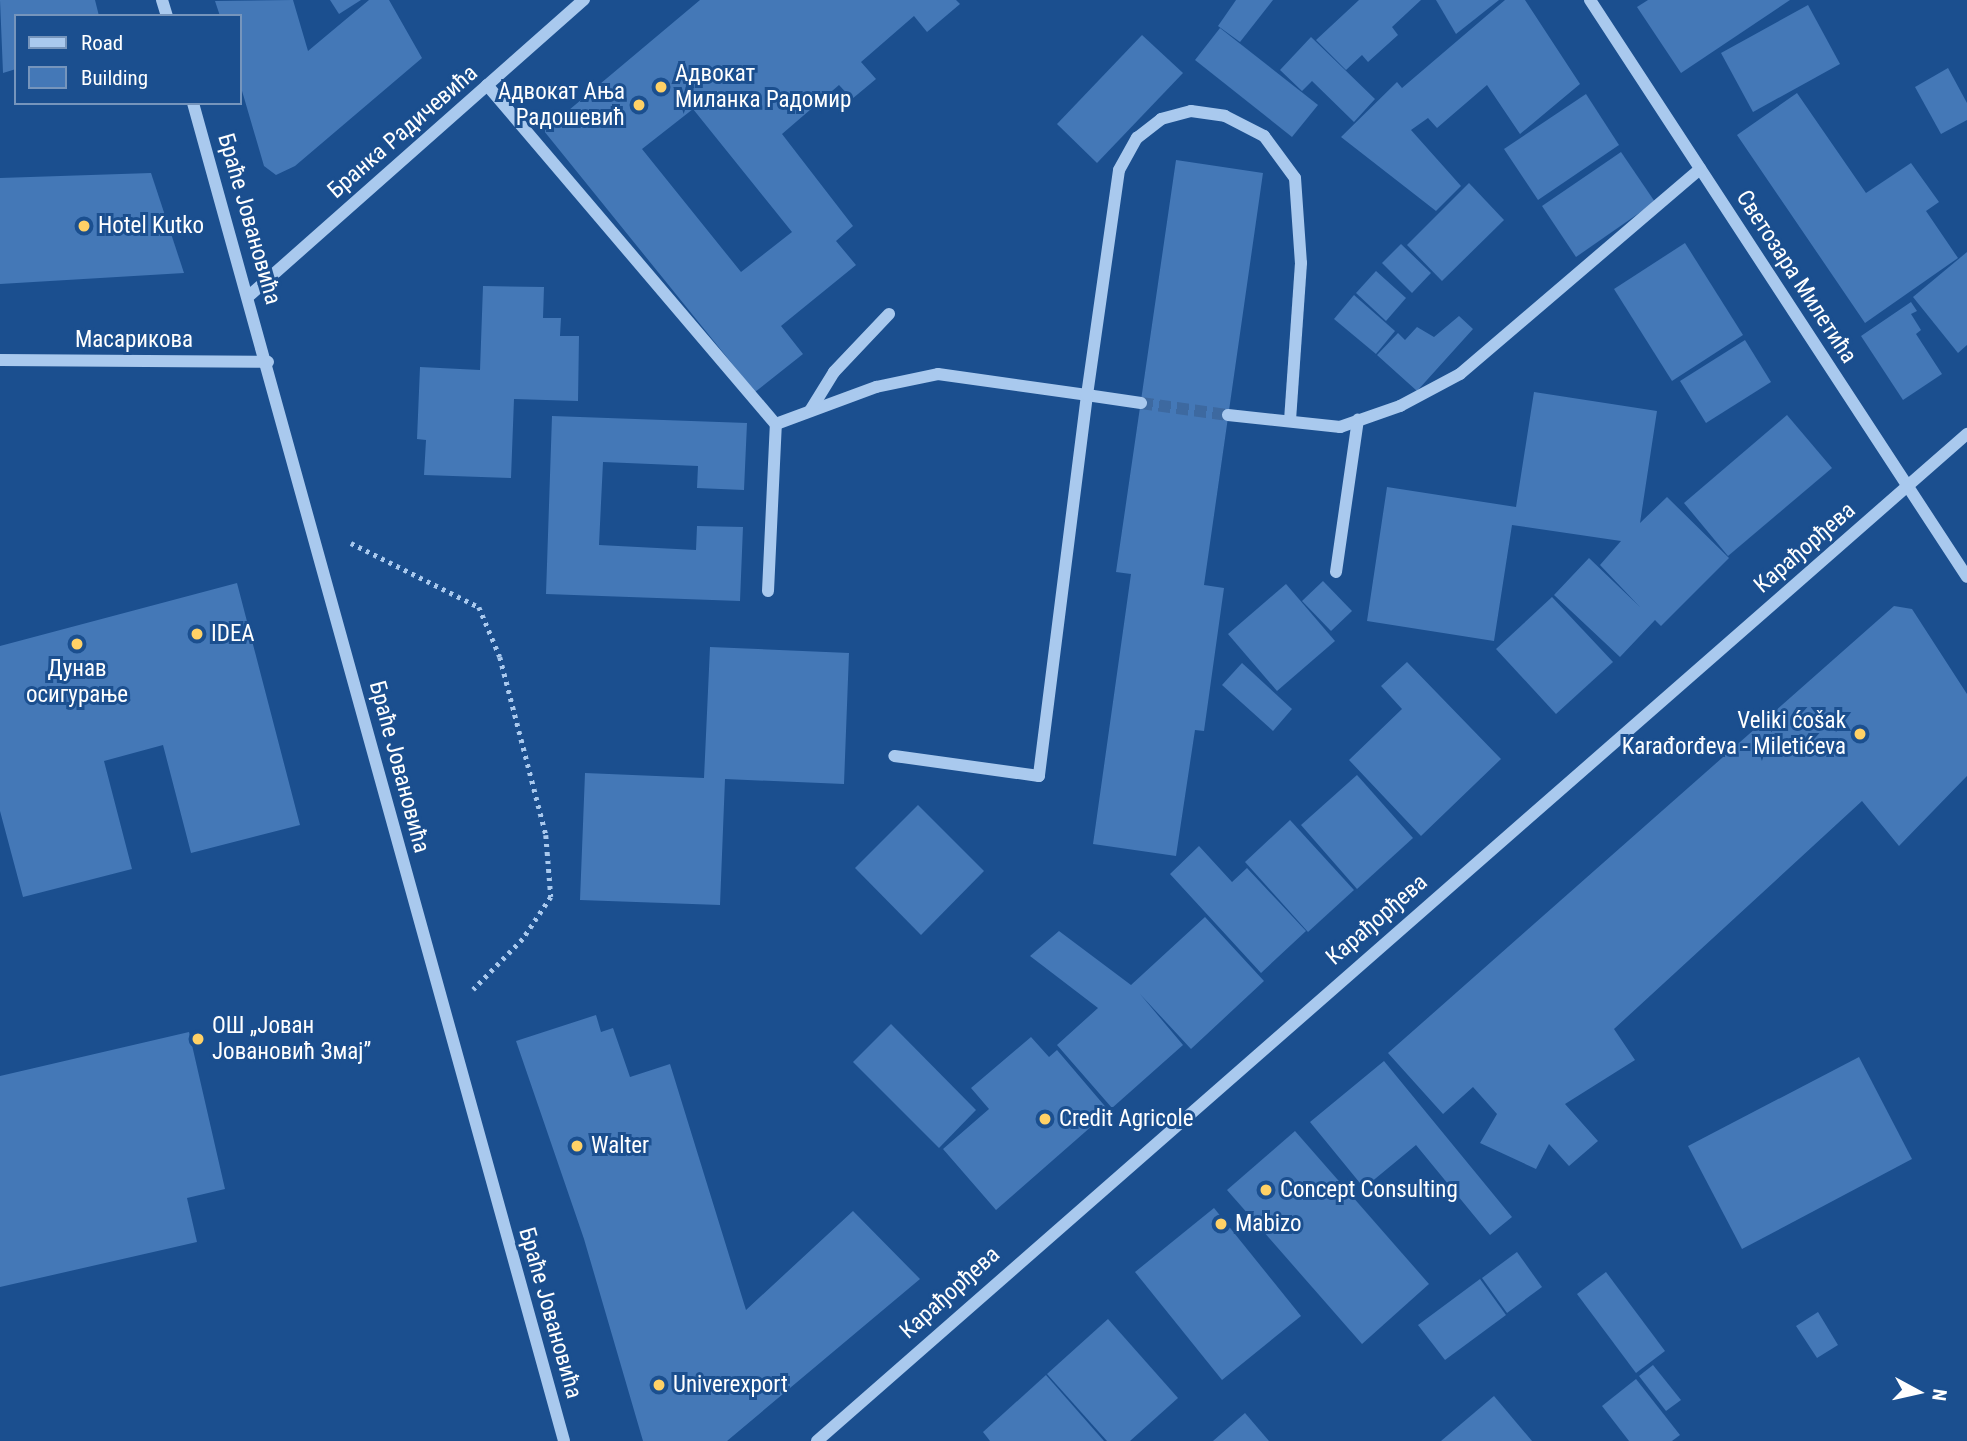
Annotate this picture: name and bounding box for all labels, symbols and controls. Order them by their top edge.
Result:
legend [14,14,242,105]
text: Road [81,31,123,55]
street label: Бранка Радичевића [323,59,483,205]
place label: Адвокат Миланка Радомир [675,60,851,114]
text: Building [81,66,148,90]
place label: Адвокат Ања Радошевић [498,78,625,132]
marker: Адвокат Миланка Радомир [653,79,669,95]
marker: Адвокат Ања Радошевић [631,97,647,113]
street label: Браће Јовановића [211,130,287,308]
street label: Светозара Милетића [1730,185,1862,369]
place label: Hotel Kutko [98,212,204,240]
marker: Hotel Kutko [76,218,92,234]
street label: Масарикова [75,326,193,354]
street label: Карађорђева [1749,497,1861,599]
place label: IDEA [211,620,255,648]
marker: IDEA [189,626,205,642]
marker: Дунав осигурање [69,636,85,652]
place label: Дунав осигурање [26,655,128,709]
street label: Браће Јовановића [363,678,435,856]
place label: Veliki ćošak Karađorđeva - Miletićeva [1622,707,1846,761]
marker: Veliki ćošak Karađorđeva - Miletićeva [1852,726,1868,742]
street label: Карађорђева [1321,869,1433,971]
place label: ОШ „Јован Јовановић Змај” [212,1012,371,1066]
marker: ОШ „Јован Јовановић Змај” [190,1031,206,1047]
place label: Credit Agricole [1059,1105,1194,1133]
marker: Credit Agricole [1037,1111,1053,1127]
place label: Walter [591,1132,649,1160]
marker: Walter [569,1138,585,1154]
place label: Concept Consulting [1280,1176,1458,1204]
marker: Concept Consulting [1258,1182,1274,1198]
place label: Mabizo [1235,1210,1301,1238]
marker: Mabizo [1213,1216,1229,1232]
street label: Браће Јовановића [512,1224,588,1402]
street label: Карађорђева [894,1241,1006,1345]
north arrow [1883,1357,1953,1427]
place label: Univerexport [673,1371,788,1399]
marker: Univerexport [651,1377,667,1393]
text: N [1927,1388,1951,1402]

